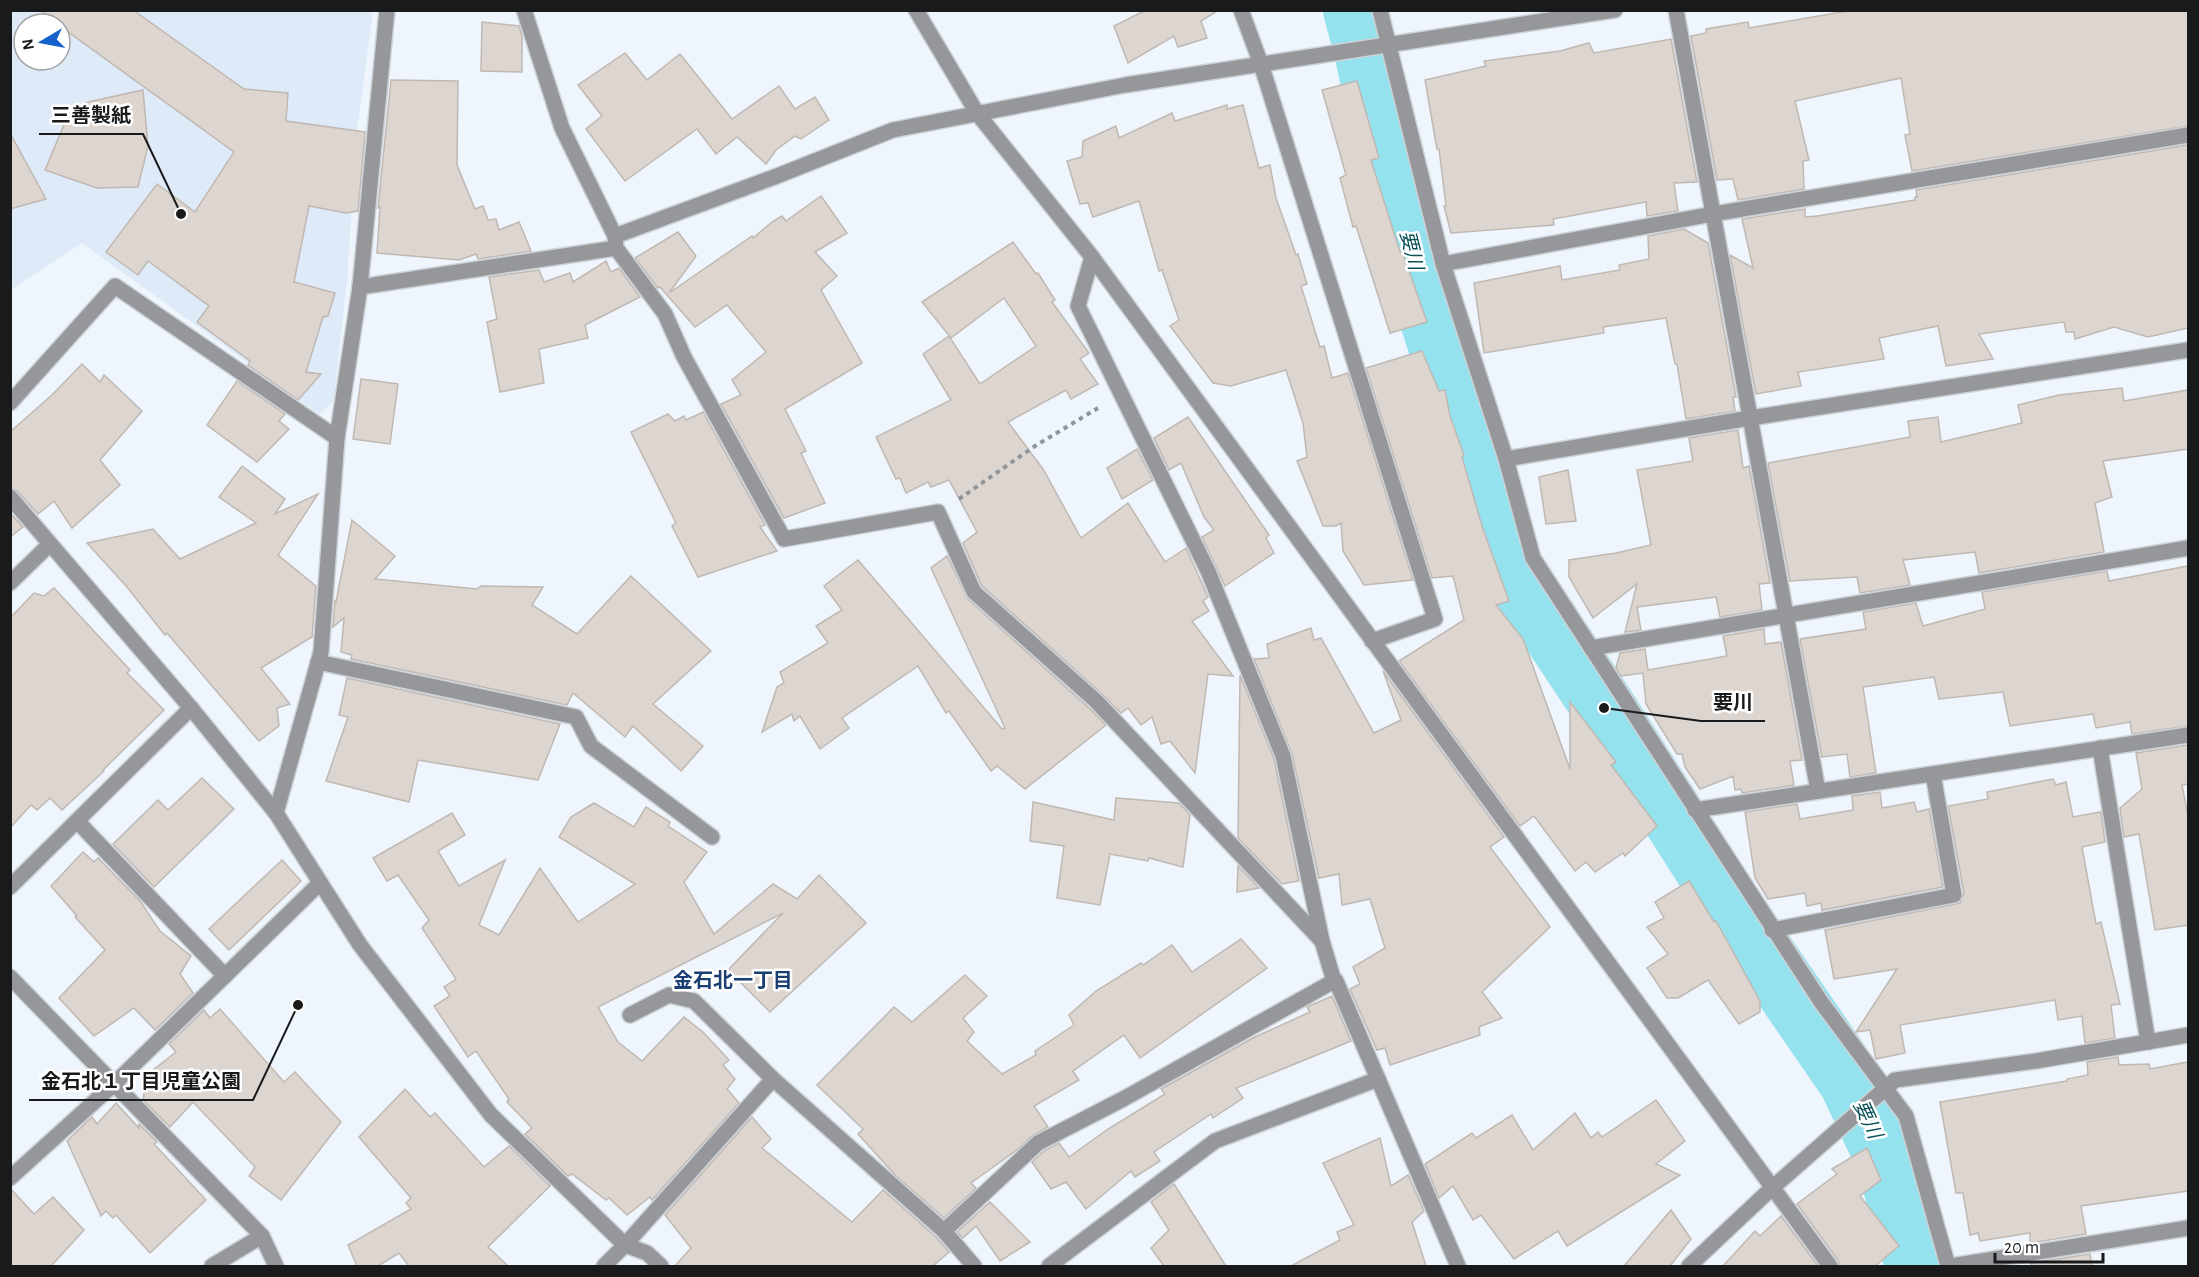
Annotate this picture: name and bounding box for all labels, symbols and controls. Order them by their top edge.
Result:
north arrow [12,12,72,72]
text: N [19,38,37,51]
callout: 三善製紙 [39,96,143,134]
text: 三善製紙 [51,104,131,126]
water label: 要川 [1396,228,1426,274]
callout: 要川 [1701,683,1765,721]
text: 要川 [1713,692,1753,713]
district label: 金石北一丁目 [673,970,793,991]
callout: 金石北１丁目児童公園 [29,1062,253,1100]
text: 金石北１丁目児童公園 [41,1071,241,1092]
water label: 要川 [1850,1097,1885,1144]
scale bar [1995,1226,2103,1264]
text: 20 m [2004,1239,2039,1257]

